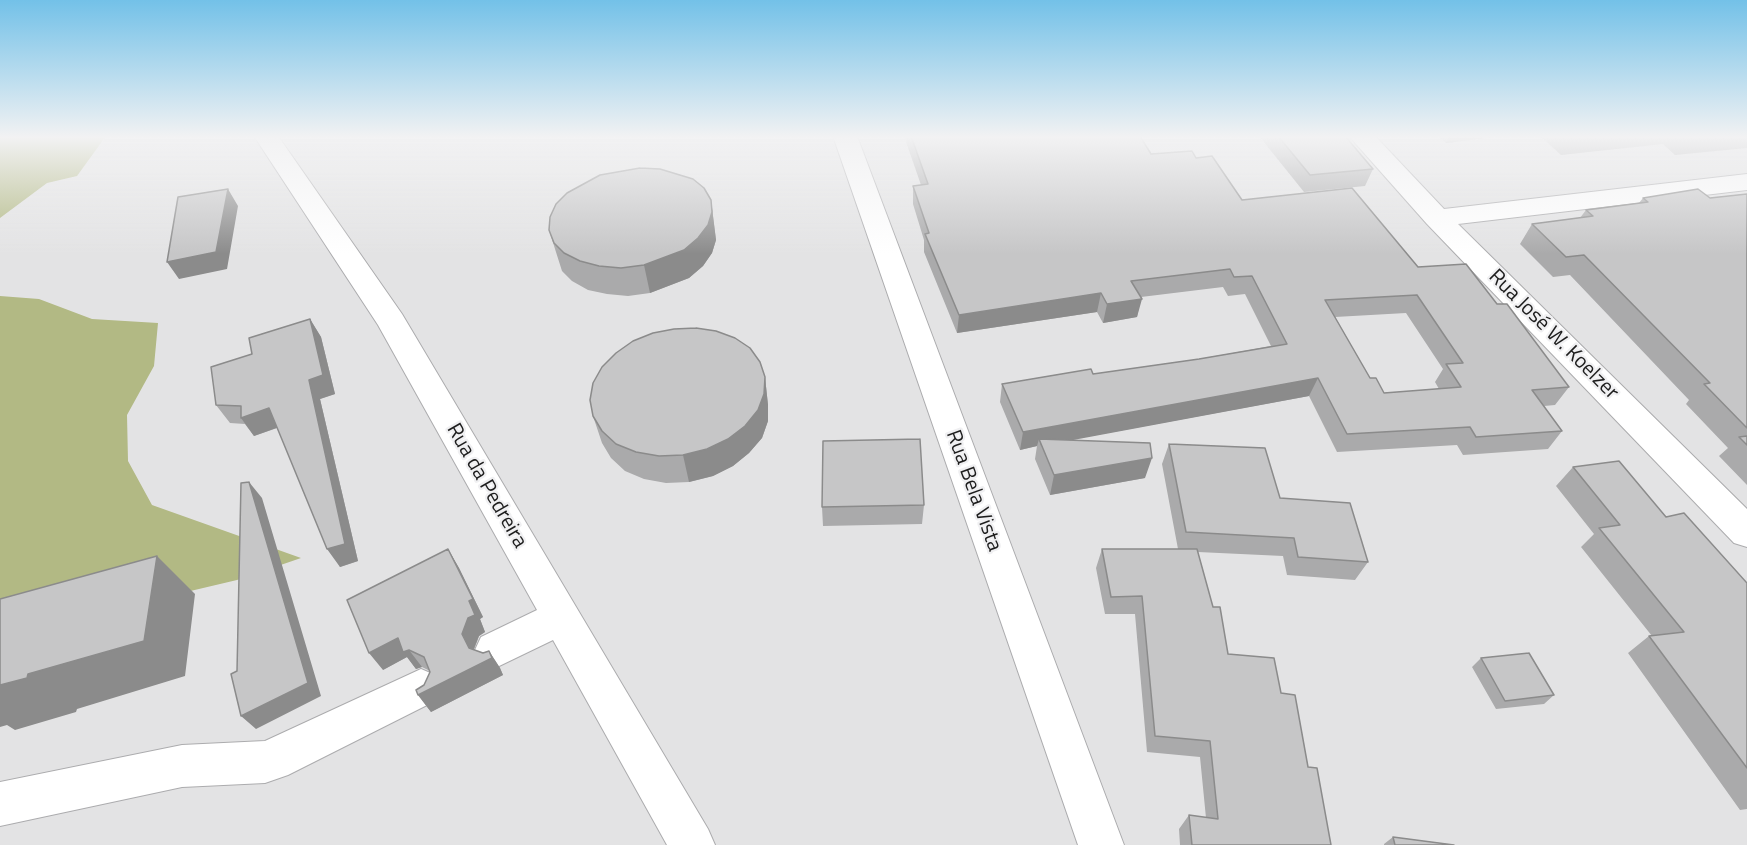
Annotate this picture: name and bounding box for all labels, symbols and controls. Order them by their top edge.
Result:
street label: Rua José W. Koelzer [1483,265,1623,405]
street label: Rua da Pedreira [440,419,532,553]
street label: Rua Bela Vista [939,427,1007,555]

